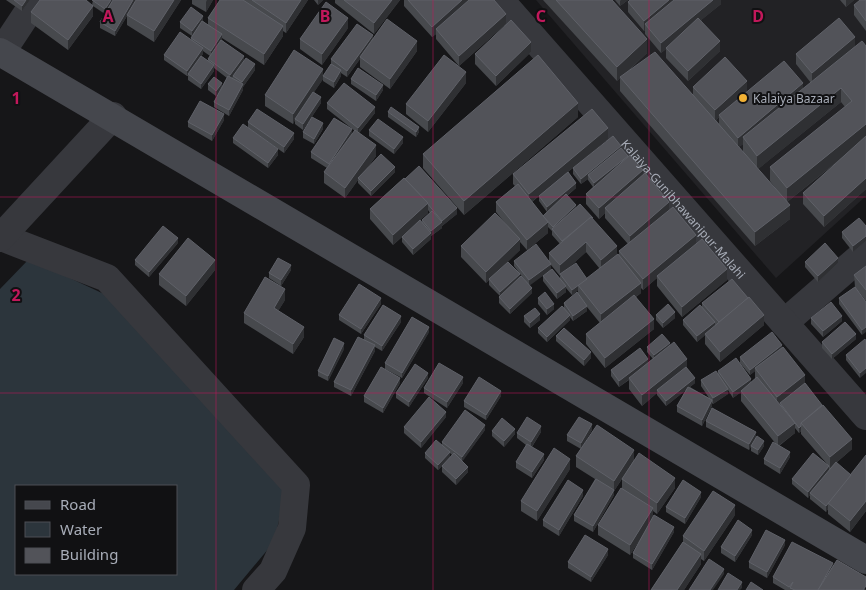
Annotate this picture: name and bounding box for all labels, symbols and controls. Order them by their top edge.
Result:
text: A [102,5,114,27]
text: B [320,5,330,27]
text: C [536,5,546,27]
text: D [752,5,764,27]
text: 1 [11,87,21,109]
place label: Kalaiya Bazaar [753,90,835,107]
marker: Kalaiya Bazaar [737,92,749,104]
street label: Kalaiya-Gunjbhawanipur-Malahi [618,135,750,282]
text: 2 [11,284,21,306]
legend [15,485,178,575]
text: Road [60,494,96,514]
text: Water [60,519,102,539]
text: Building [60,544,118,564]

